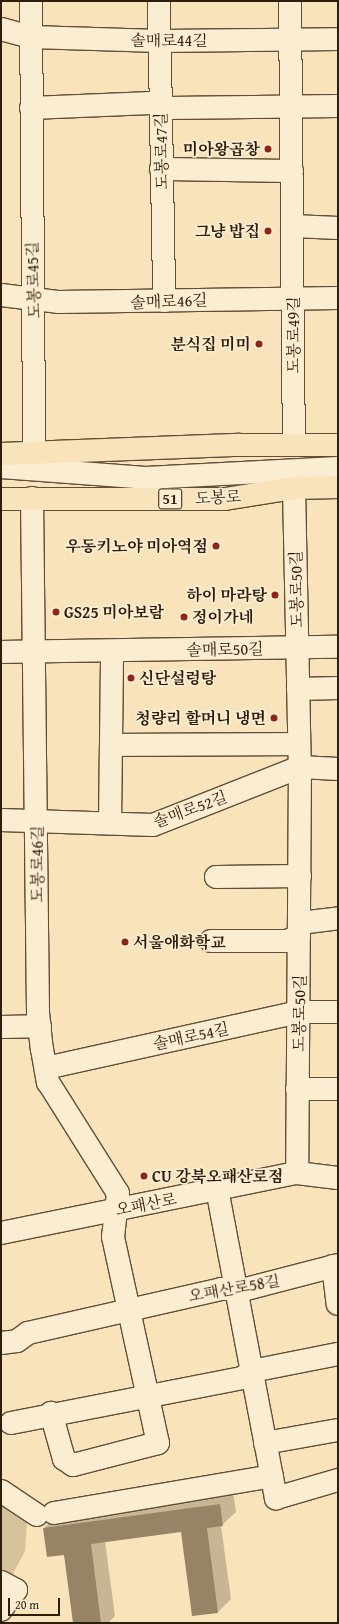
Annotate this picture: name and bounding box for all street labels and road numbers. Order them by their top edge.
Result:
street label: 솔매로44길 [130,30,208,50]
street label: 도봉로47길 [151,112,171,190]
street label: 도봉로45길 [22,241,44,319]
street label: 솔매로46길 [130,290,208,312]
street label: 도봉로49길 [283,296,303,374]
road number: 51 [158,486,182,512]
street label: 도봉로 [194,486,242,508]
street label: 도봉로50길 [286,550,306,628]
street label: 솔매로50길 [186,639,264,659]
street label: 솔매로52길 [150,787,230,831]
street label: 도봉로46길 [27,825,47,903]
street label: 도봉로50길 [289,974,309,1052]
street label: 솔매로54길 [151,1019,231,1053]
street label: 오패산로 [114,1189,178,1219]
street label: 오패산로58길 [187,1270,281,1306]

